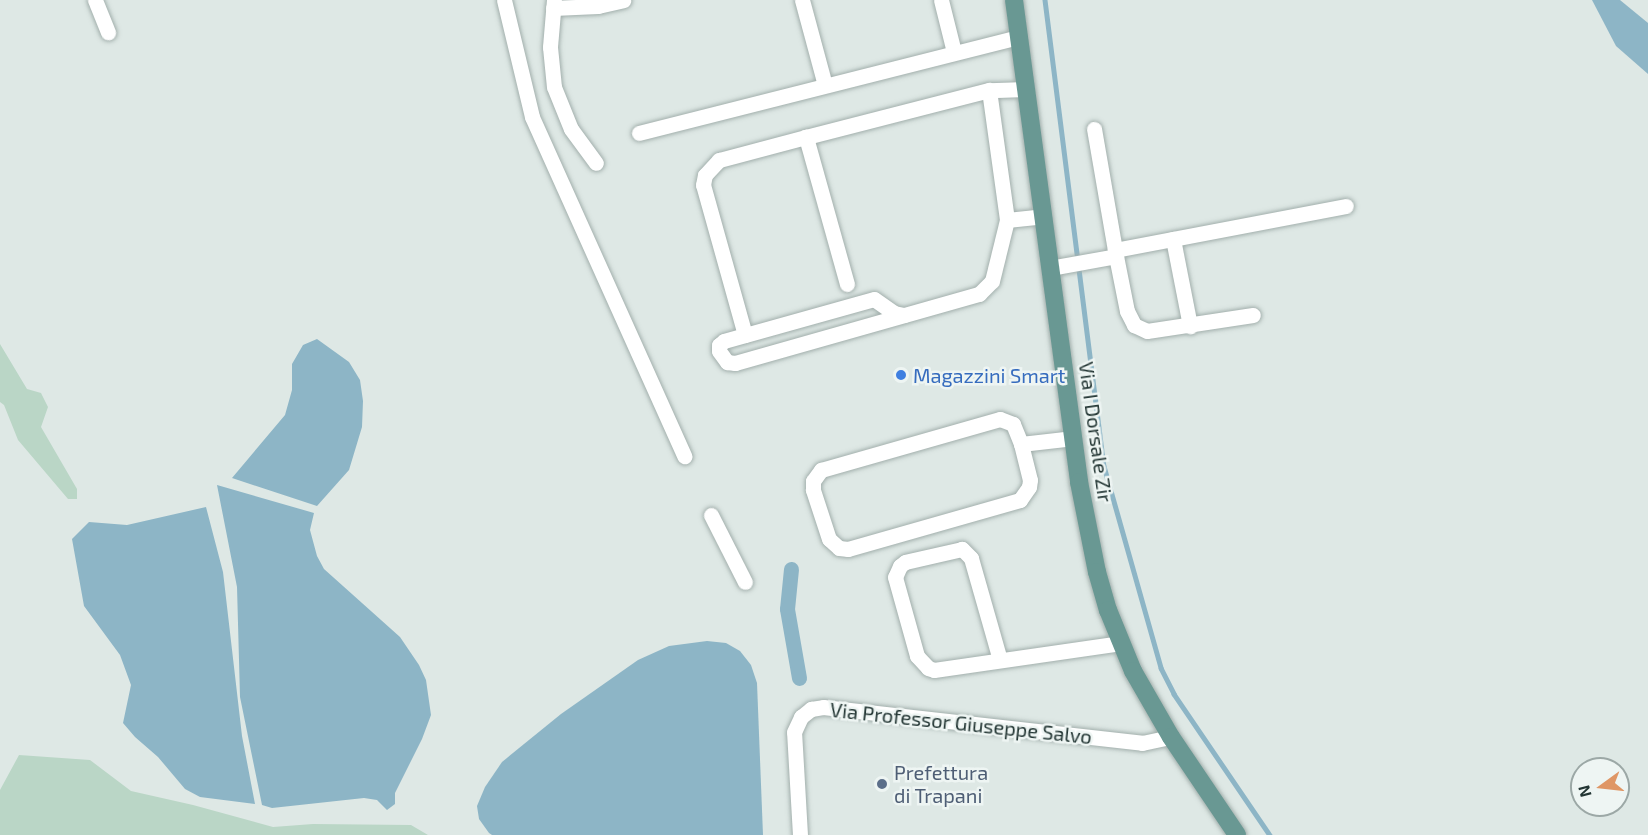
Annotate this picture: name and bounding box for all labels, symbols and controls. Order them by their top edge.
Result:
street label: Via I Dorsale Zir [1074,360,1118,504]
place label: Magazzini Smart [913,363,1065,387]
marker: Magazzini Smart [894,368,908,382]
street label: Via Professor Giuseppe Salvo [829,697,1093,749]
north arrow [1570,757,1630,817]
place label: Prefettura di Trapani [894,760,988,807]
marker: Prefettura di Trapani [875,777,889,791]
text: N [1573,783,1595,799]

